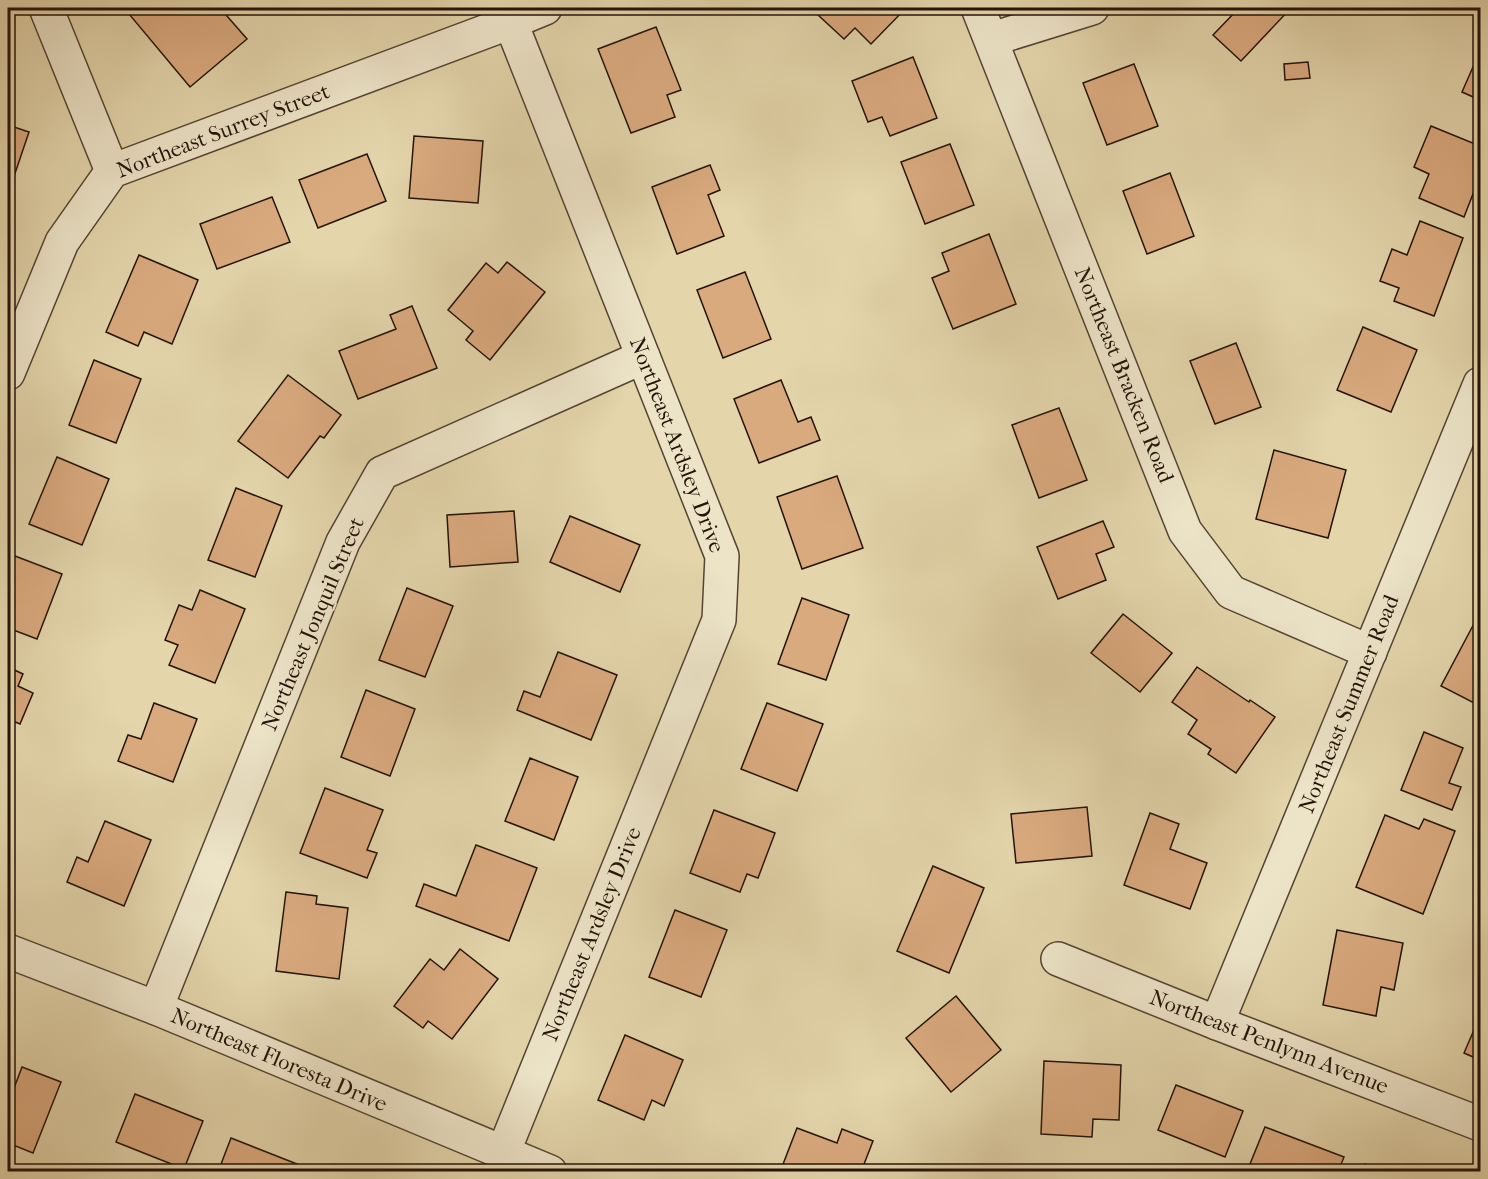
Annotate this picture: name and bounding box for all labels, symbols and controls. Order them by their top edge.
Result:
street label: Northeast Surrey Street [113,78,333,184]
street label: Northeast Bracken Road [1069,263,1180,488]
street label: Northeast Ardsley Drive [624,334,730,556]
street label: Northeast Jonquil Street [256,513,370,735]
street label: Northeast Summer Road [1293,590,1405,817]
street label: Northeast Ardsley Drive [537,823,647,1045]
street label: Northeast Penlynn Avenue [1146,984,1392,1100]
street label: Northeast Floresta Drive [167,1003,391,1117]

